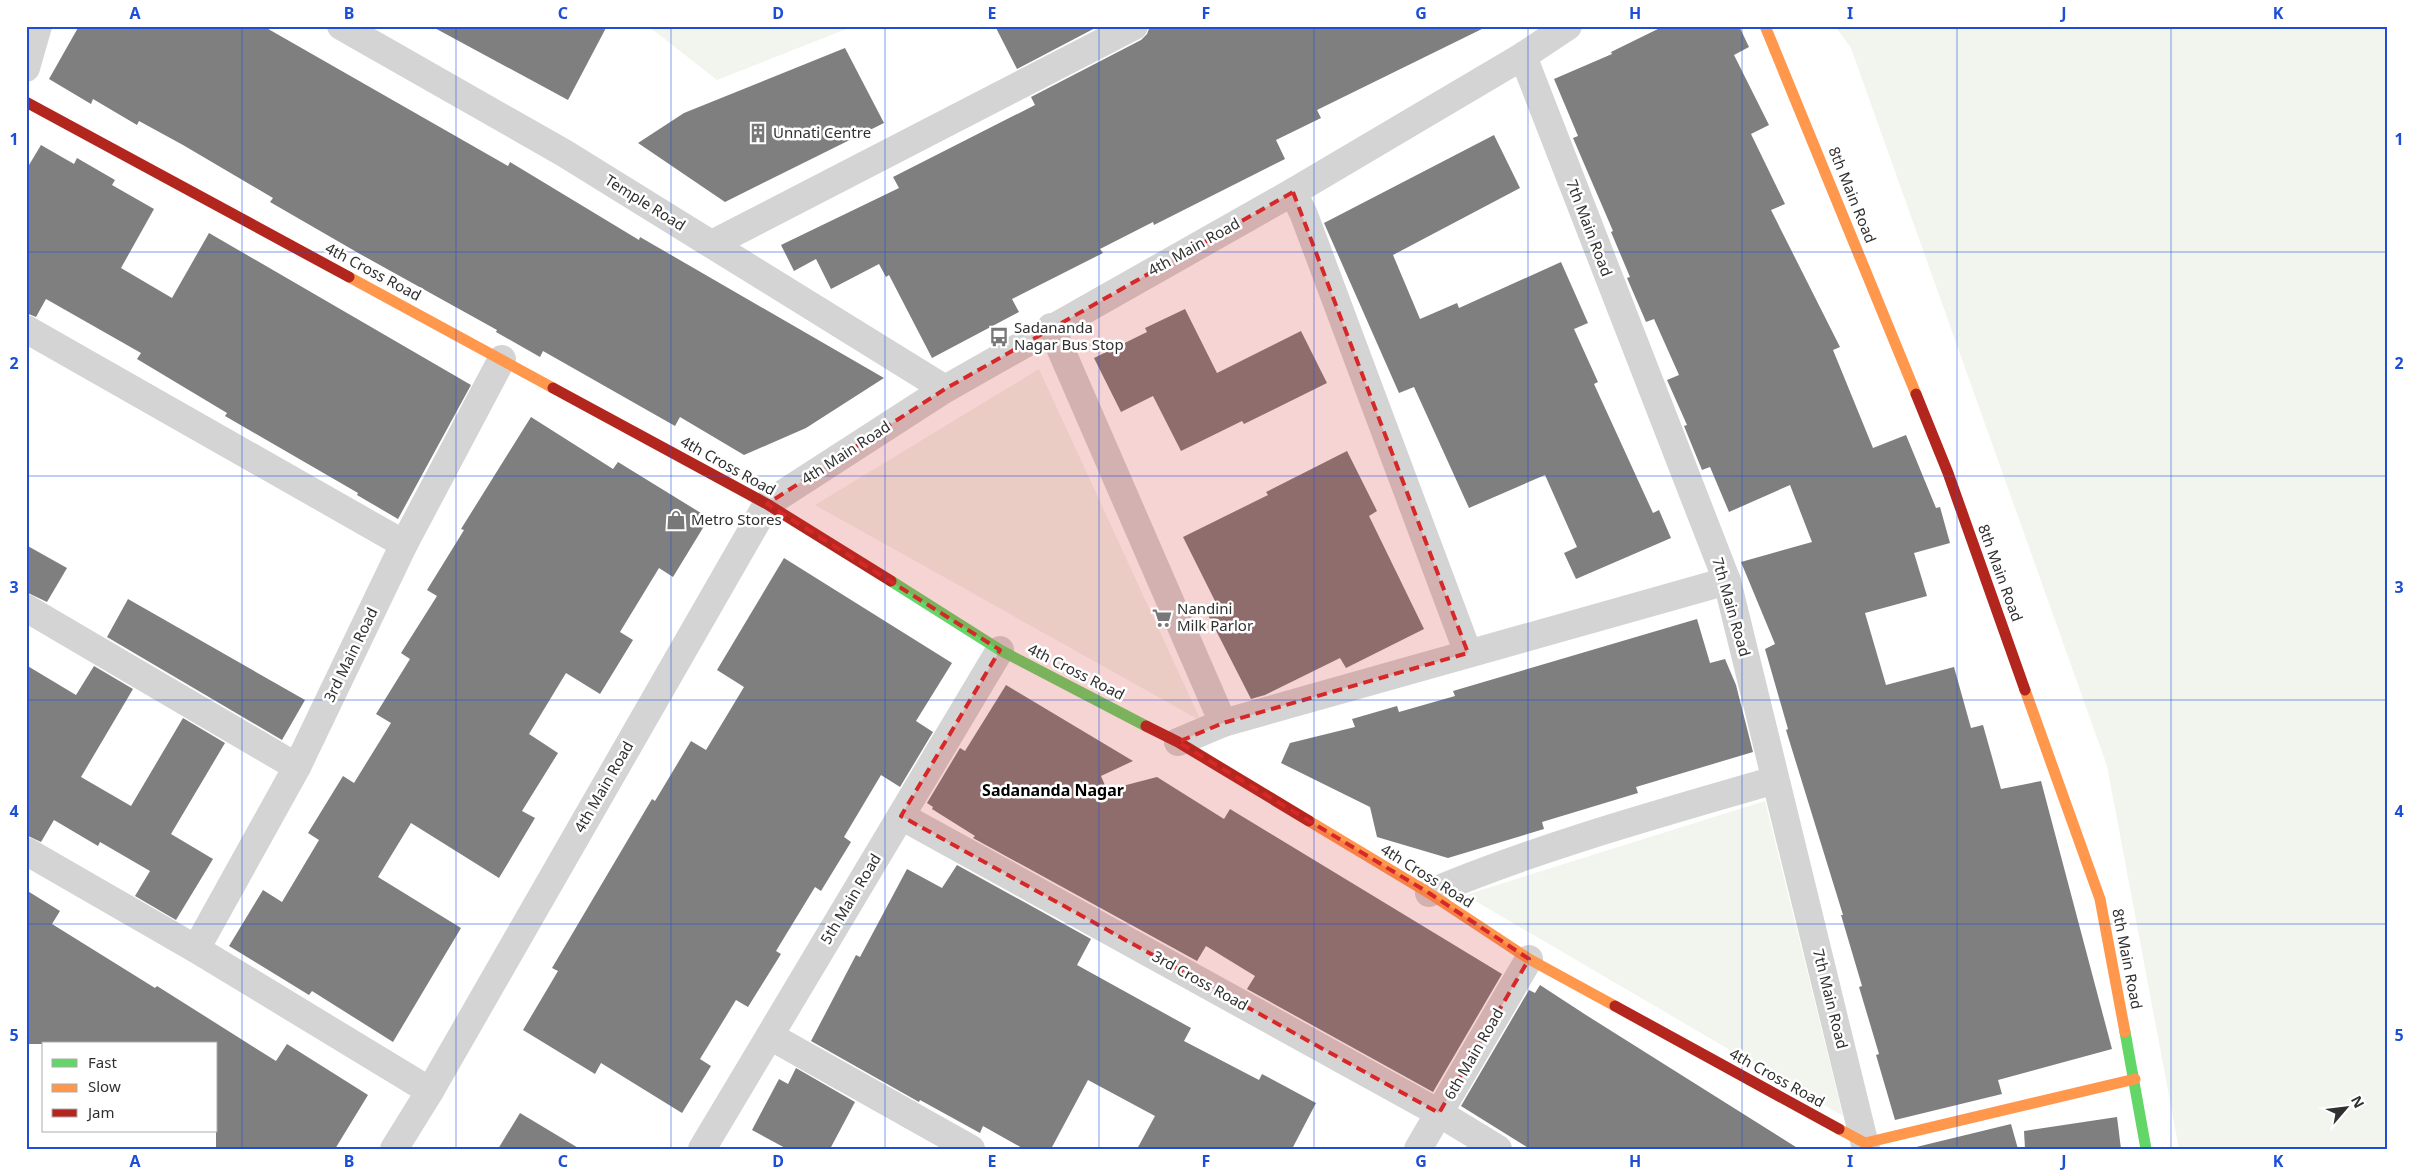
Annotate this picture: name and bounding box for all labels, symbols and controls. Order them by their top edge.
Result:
text: A [129,2,141,24]
text: B [344,2,354,24]
text: C [558,2,568,24]
text: D [772,2,784,24]
text: E [988,2,997,24]
text: F [1202,2,1210,24]
text: G [1415,2,1427,24]
text: H [1629,2,1641,24]
text: I [1847,2,1853,24]
text: J [2059,2,2067,24]
text: K [2273,2,2284,24]
building icon: Unnati Centre [747,122,769,144]
place label: Unnati Centre [773,122,871,142]
text: 1 [9,128,19,150]
text: 1 [2394,128,2404,150]
street label: 8th Main Road [1824,143,1881,246]
street label: Temple Road [602,169,690,235]
street label: 7th Main Road [1562,176,1618,279]
street label: 4th Main Road [1144,213,1243,280]
street label: 4th Cross Road [322,237,425,305]
place label: Sadananda Nagar Bus Stop [1014,317,1124,354]
bus stop icon: Sadananda Nagar Bus Stop [988,326,1010,348]
text: 2 [9,352,19,374]
text: 2 [2394,352,2404,374]
street label: 4th Main Road [797,416,894,488]
street label: 4th Cross Road [677,431,780,500]
shop icon: Metro Stores [665,509,687,531]
place label: Metro Stores [691,509,782,529]
street label: 8th Main Road [1974,521,2028,624]
street label: 7th Main Road [1708,555,1756,659]
text: 3 [9,576,19,598]
text: 3 [2394,576,2404,598]
place label: Nandini Milk Parlor [1177,598,1253,635]
street label: 3rd Main Road [319,604,382,705]
supermarket icon: Nandini Milk Parlor [1151,607,1173,629]
street label: 4th Cross Road [1025,638,1128,704]
street label: 4th Main Road [569,737,637,836]
district label: Sadananda Nagar [982,779,1124,801]
text: 4 [9,800,19,822]
text: 4 [2394,800,2404,822]
street label: 4th Cross Road [1377,839,1478,912]
street label: 5th Main Road [815,849,885,947]
street label: 8th Main Road [2108,907,2148,1011]
street label: 3rd Cross Road [1149,946,1252,1015]
street label: 7th Main Road [1809,947,1853,1051]
street label: 6th Main Road [1439,1004,1507,1103]
text: 5 [9,1024,19,1046]
text: 5 [2394,1024,2404,1046]
legend [42,1042,218,1132]
street label: 4th Cross Road [1726,1043,1829,1112]
text: Fast [88,1052,117,1072]
text: Slow [88,1076,121,1096]
north arrow [2320,1082,2370,1132]
text: N [2347,1092,2369,1111]
text: Jam [86,1102,115,1122]
text: A [129,1150,141,1172]
text: B [344,1150,354,1172]
text: C [558,1150,568,1172]
text: D [772,1150,784,1172]
text: E [988,1150,997,1172]
text: F [1202,1150,1210,1172]
text: G [1415,1150,1427,1172]
text: H [1629,1150,1641,1172]
text: I [1847,1150,1853,1172]
text: J [2059,1150,2067,1172]
text: K [2273,1150,2284,1172]

